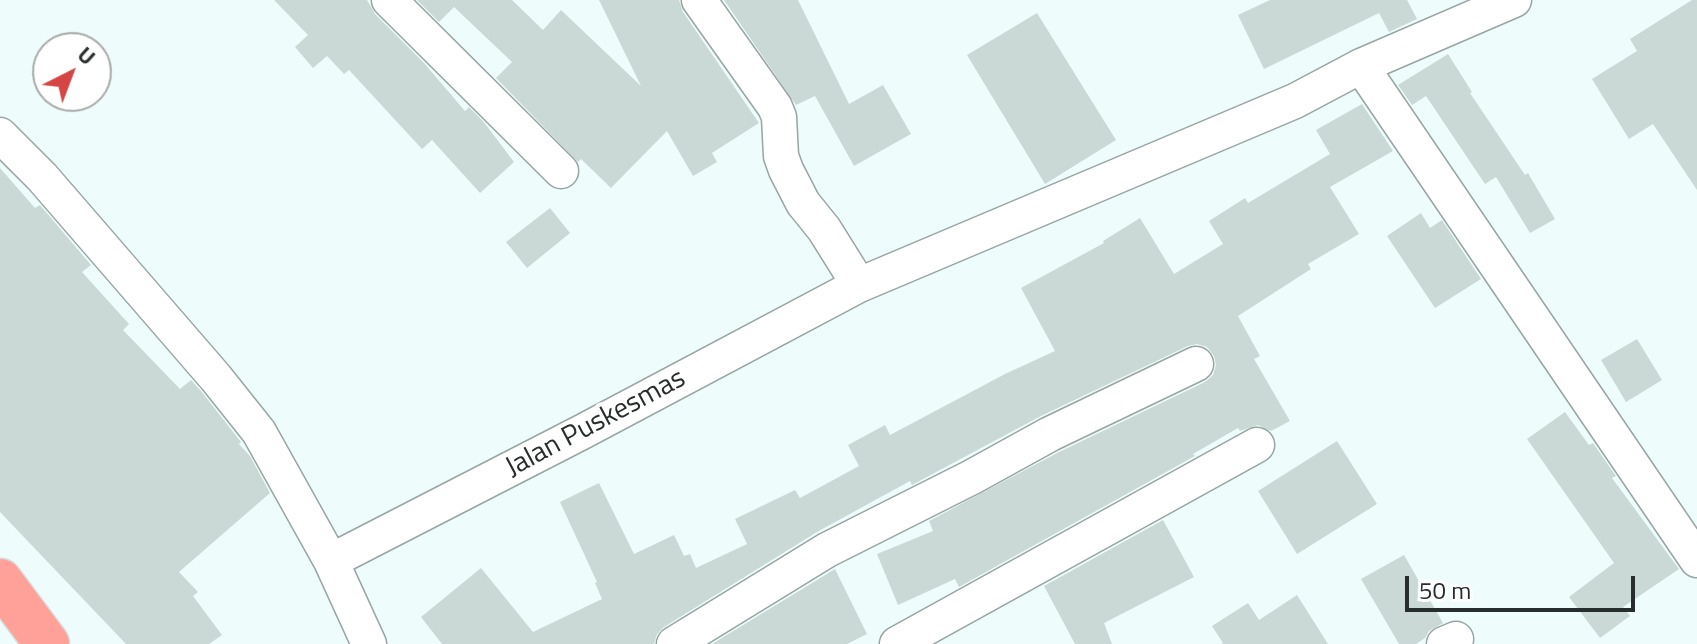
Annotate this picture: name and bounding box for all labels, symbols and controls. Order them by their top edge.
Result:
north arrow [32,32,112,112]
text: U [70,38,103,73]
street label: Jalan Puskesmas [500,362,692,486]
scale bar [1409,560,1639,610]
text: 50 m [1419,572,1471,608]

